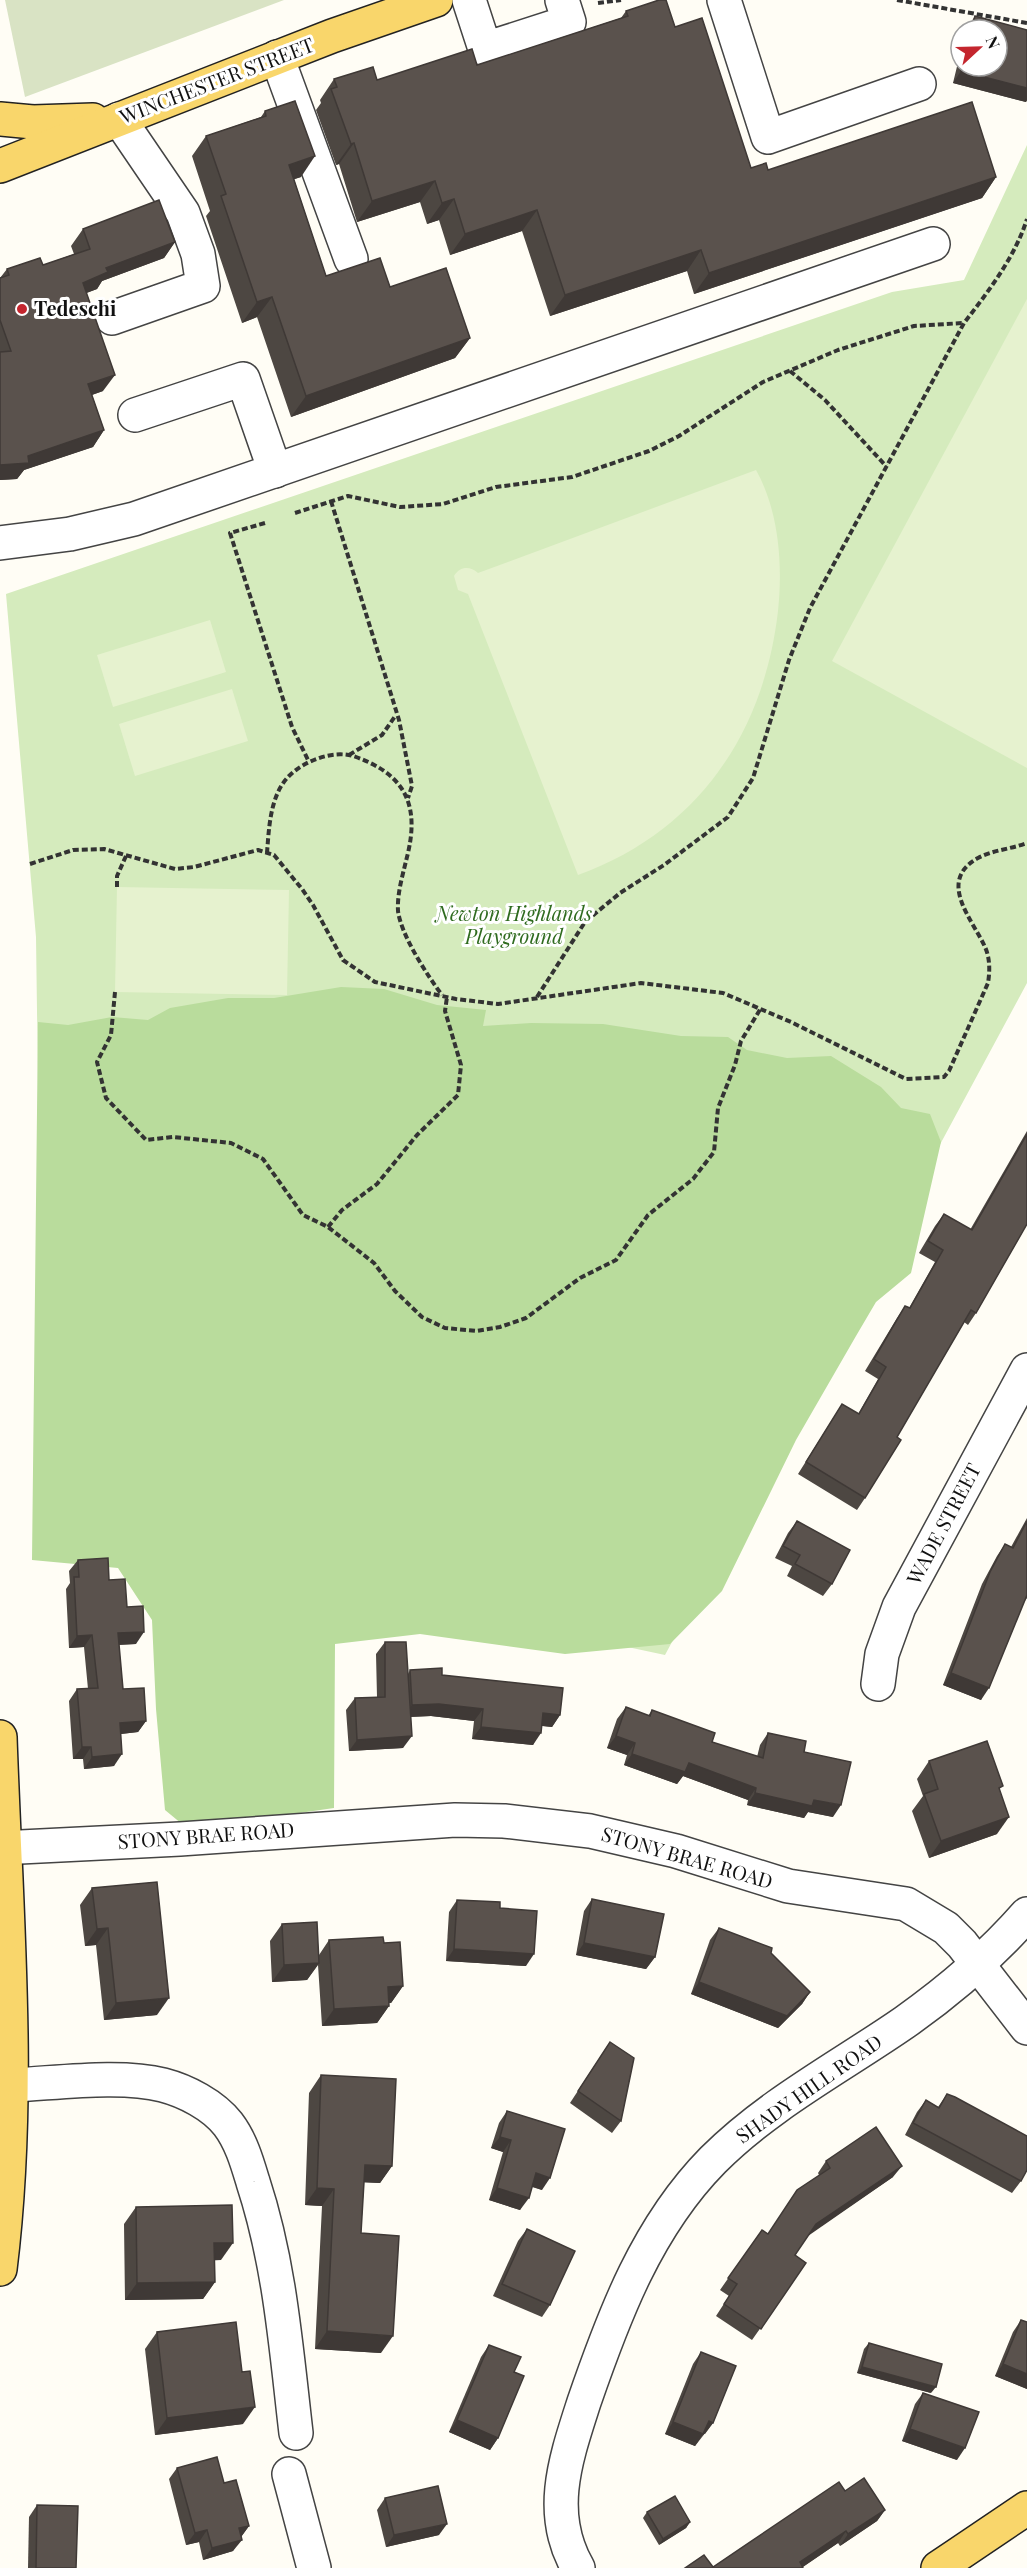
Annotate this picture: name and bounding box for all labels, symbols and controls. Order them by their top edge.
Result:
north arrow [949,18,1009,78]
street label: WINCHESTER STREET [115,30,317,129]
text: N [981,33,1005,52]
place label: Tedeschi [34,294,116,321]
marker: Tedeschi [15,302,29,316]
park label: Newton Highlands Playground [434,899,593,949]
street label: WADE STREET [899,1458,986,1589]
street label: STONY BRAE ROAD [117,1815,295,1854]
street label: STONY BRAE ROAD [599,1819,776,1894]
street label: SHADY HILL ROAD [730,2027,887,2148]

